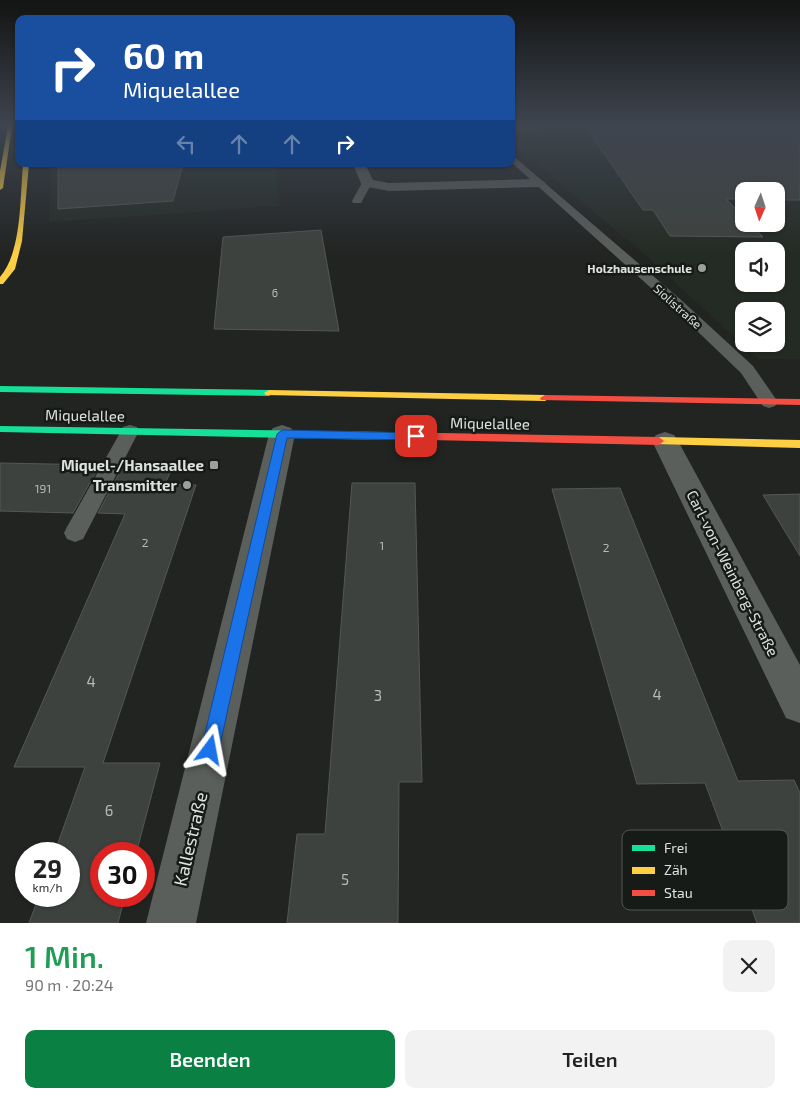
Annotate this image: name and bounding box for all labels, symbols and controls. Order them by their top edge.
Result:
text: 60 m [123,34,204,76]
icon: right [40,35,105,100]
text: Miquelallee [123,76,240,102]
icon: left [172,130,200,158]
icon: ahead [225,130,253,158]
icon: ahead [278,130,306,158]
icon: right [331,130,359,158]
north arrow [735,182,785,232]
map controls [735,182,785,352]
button: sound [735,242,785,292]
place label: Holzhausenschule [587,261,692,275]
marker: Holzhausenschule [696,262,708,274]
street label: Siolistraße [651,281,705,331]
house number: 6 [272,286,278,299]
button: layers [735,302,785,352]
street label: Miquelallee [45,405,125,425]
street label: Miquelallee [450,413,530,433]
pin [395,415,437,457]
icon: arrive [402,422,430,450]
place label: Miquel-/Hansaallee [61,456,204,474]
marker: Miquel-/Hansaallee [208,459,220,471]
place label: Transmitter [93,476,178,494]
marker: Transmitter [181,479,193,491]
house number: 191 [35,481,51,495]
street label: Carl-von-Weinberg-Straße [683,487,783,659]
house number: 2 [142,535,149,549]
house number: 1 [380,538,384,552]
house number: 2 [603,540,610,554]
house number: 4 [86,672,96,690]
house number: 4 [652,685,662,703]
house number: 3 [374,686,382,704]
position arrow [183,723,235,775]
street label: Kallestraße [169,790,211,888]
house number: 6 [105,801,113,819]
legend [622,830,788,910]
text: Frei [664,839,688,856]
speed limit sign: 30 [90,842,155,907]
text: 29 [33,853,62,883]
text: Zäh [664,861,688,878]
house number: 5 [341,870,349,888]
text: km/h [33,880,62,894]
text: Stau [664,884,693,901]
text: 1 Min. [25,938,104,974]
button: close [723,940,775,992]
text: 90 m · 20:24 [25,975,114,994]
button: Beenden [25,1030,395,1088]
button: Teilen [405,1030,775,1088]

